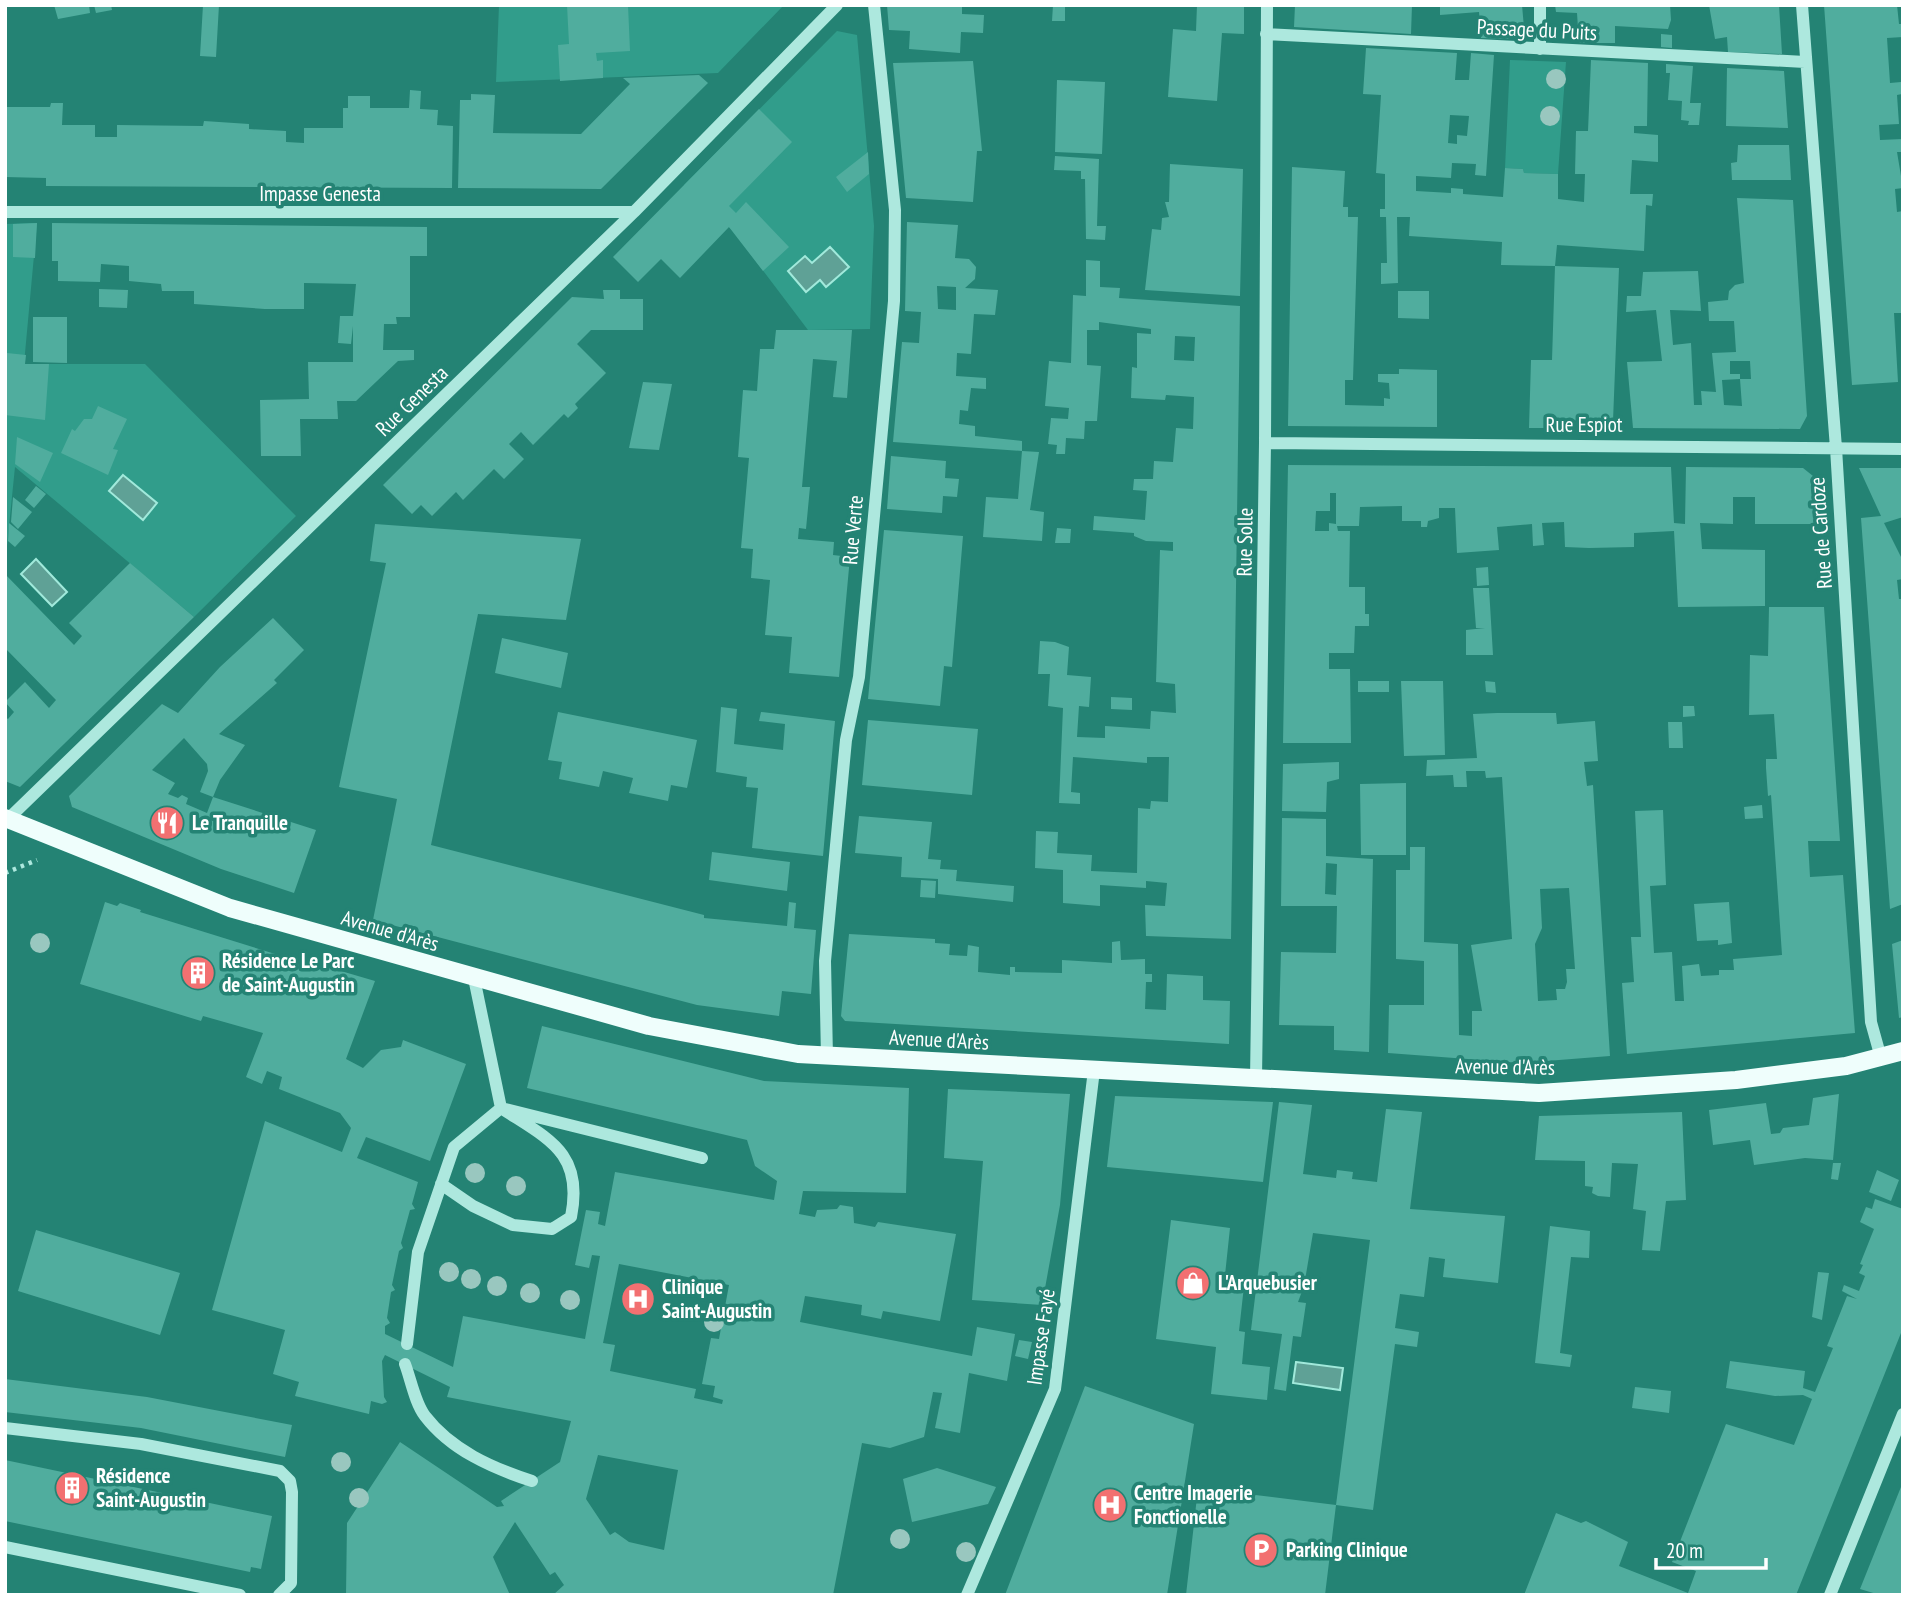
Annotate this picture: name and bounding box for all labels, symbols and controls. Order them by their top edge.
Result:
street label: Passage du Puits [1476,13,1598,46]
street label: Impasse Genesta [259,180,381,207]
street label: Rue Genesta [370,359,454,442]
street label: Rue Espiot [1546,411,1623,438]
street label: Rue de Cardoze [1803,476,1838,590]
street label: Rue Verte [836,494,869,566]
street label: Rue Solle [1230,507,1259,577]
restaurant icon: Le Tranquille [148,804,186,842]
place label: Le Tranquille [192,809,288,836]
street label: Avenue d'Arès [338,904,442,957]
place label: Résidence Le Parc de Saint-Augustin [222,947,355,998]
building icon: Résidence Le Parc de Saint-Augustin [179,954,217,992]
street label: Avenue d'Arès [888,1023,990,1056]
street label: Avenue d'Arès [1455,1052,1555,1081]
shop icon: L'Arquebusier [1174,1264,1212,1302]
place label: L'Arquebusier [1218,1269,1318,1296]
place label: Clinique Saint-Augustin [662,1273,772,1324]
hospital icon: Clinique Saint-Augustin [619,1280,657,1318]
street label: Impasse Fayé [1020,1287,1061,1387]
place label: Résidence Saint-Augustin [96,1462,206,1513]
building icon: Résidence Saint-Augustin [53,1469,91,1507]
place label: Centre Imagerie Fonctionelle [1134,1479,1253,1530]
hospital icon: Centre Imagerie Fonctionelle [1091,1486,1129,1524]
scale bar [1656,1526,1766,1570]
parking icon: Parking Clinique [1242,1531,1280,1569]
place label: Parking Clinique [1286,1536,1408,1563]
text: 20 m [1666,1537,1703,1564]

